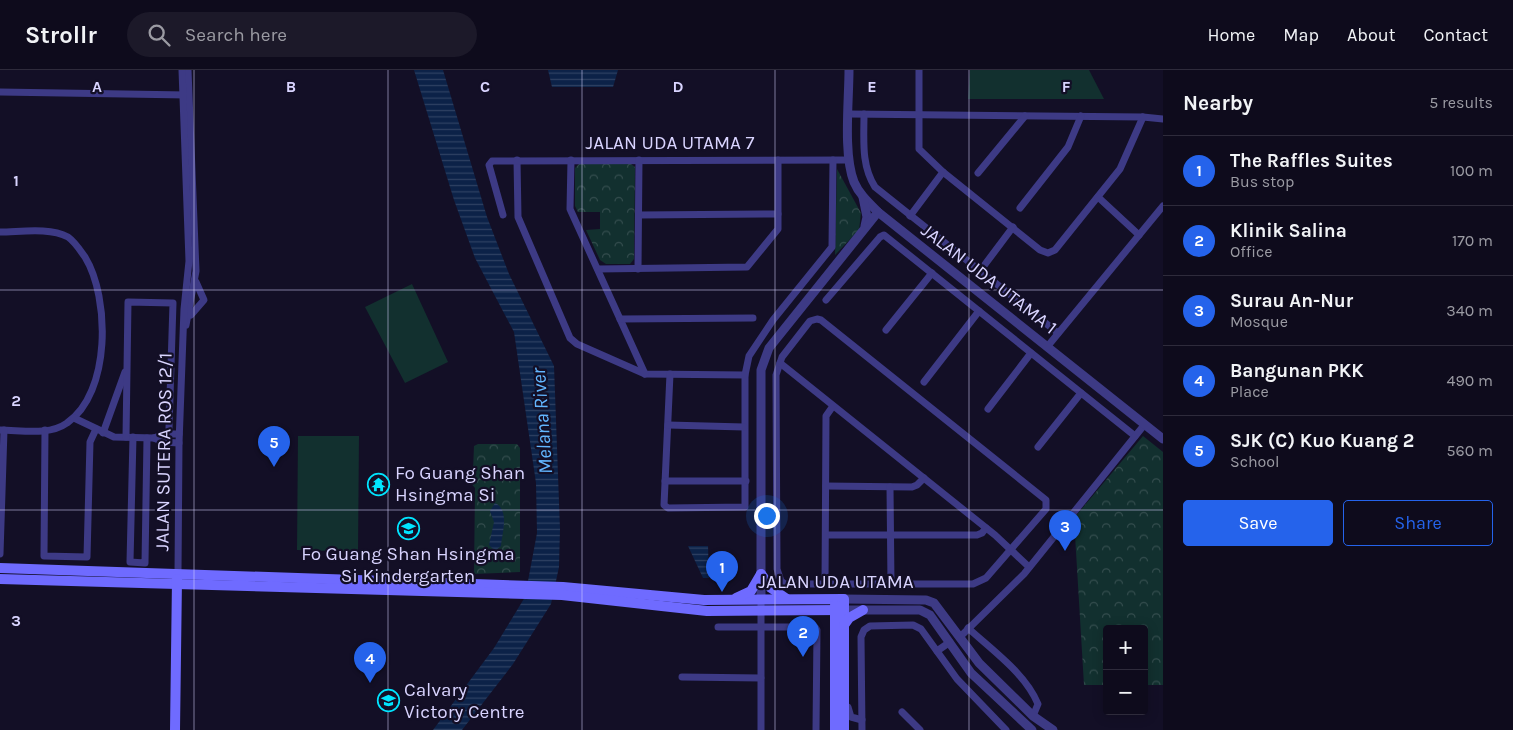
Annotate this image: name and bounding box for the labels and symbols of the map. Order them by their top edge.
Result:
text: A [92,77,102,96]
text: B [286,77,296,96]
text: C [480,77,490,96]
text: D [673,77,684,96]
text: E [867,77,877,96]
text: F [1062,77,1071,96]
street label: JALAN UDA UTAMA 7 [586,132,754,154]
text: 1 [13,171,19,190]
street label: JALAN UDA UTAMA 1 [917,219,1061,339]
street label: JALAN SUTERA ROS 12/1 [151,352,177,552]
water label: Melana River [527,366,557,475]
text: 2 [11,391,21,410]
pin: 5 [258,426,290,467]
place label: Fo Guang Shan Hsingma Si [395,462,525,506]
temple icon: Fo Guang Shan Hsingma Si [367,472,391,496]
your location [754,503,780,529]
pin: 3 [1049,510,1081,551]
school or university icon: Fo Guang Shan Hsingma Si Kindergarten [396,516,420,540]
place label: Fo Guang Shan Hsingma Si Kindergarten [301,543,515,587]
pin: 1 [706,551,738,592]
street label: JALAN UDA UTAMA [758,571,914,593]
text: 3 [11,611,21,630]
pin: 2 [787,616,819,657]
pin: 4 [354,642,386,683]
place label: Calvary Victory Centre [404,679,525,723]
school or university icon: Calvary Victory Centre [376,689,400,713]

